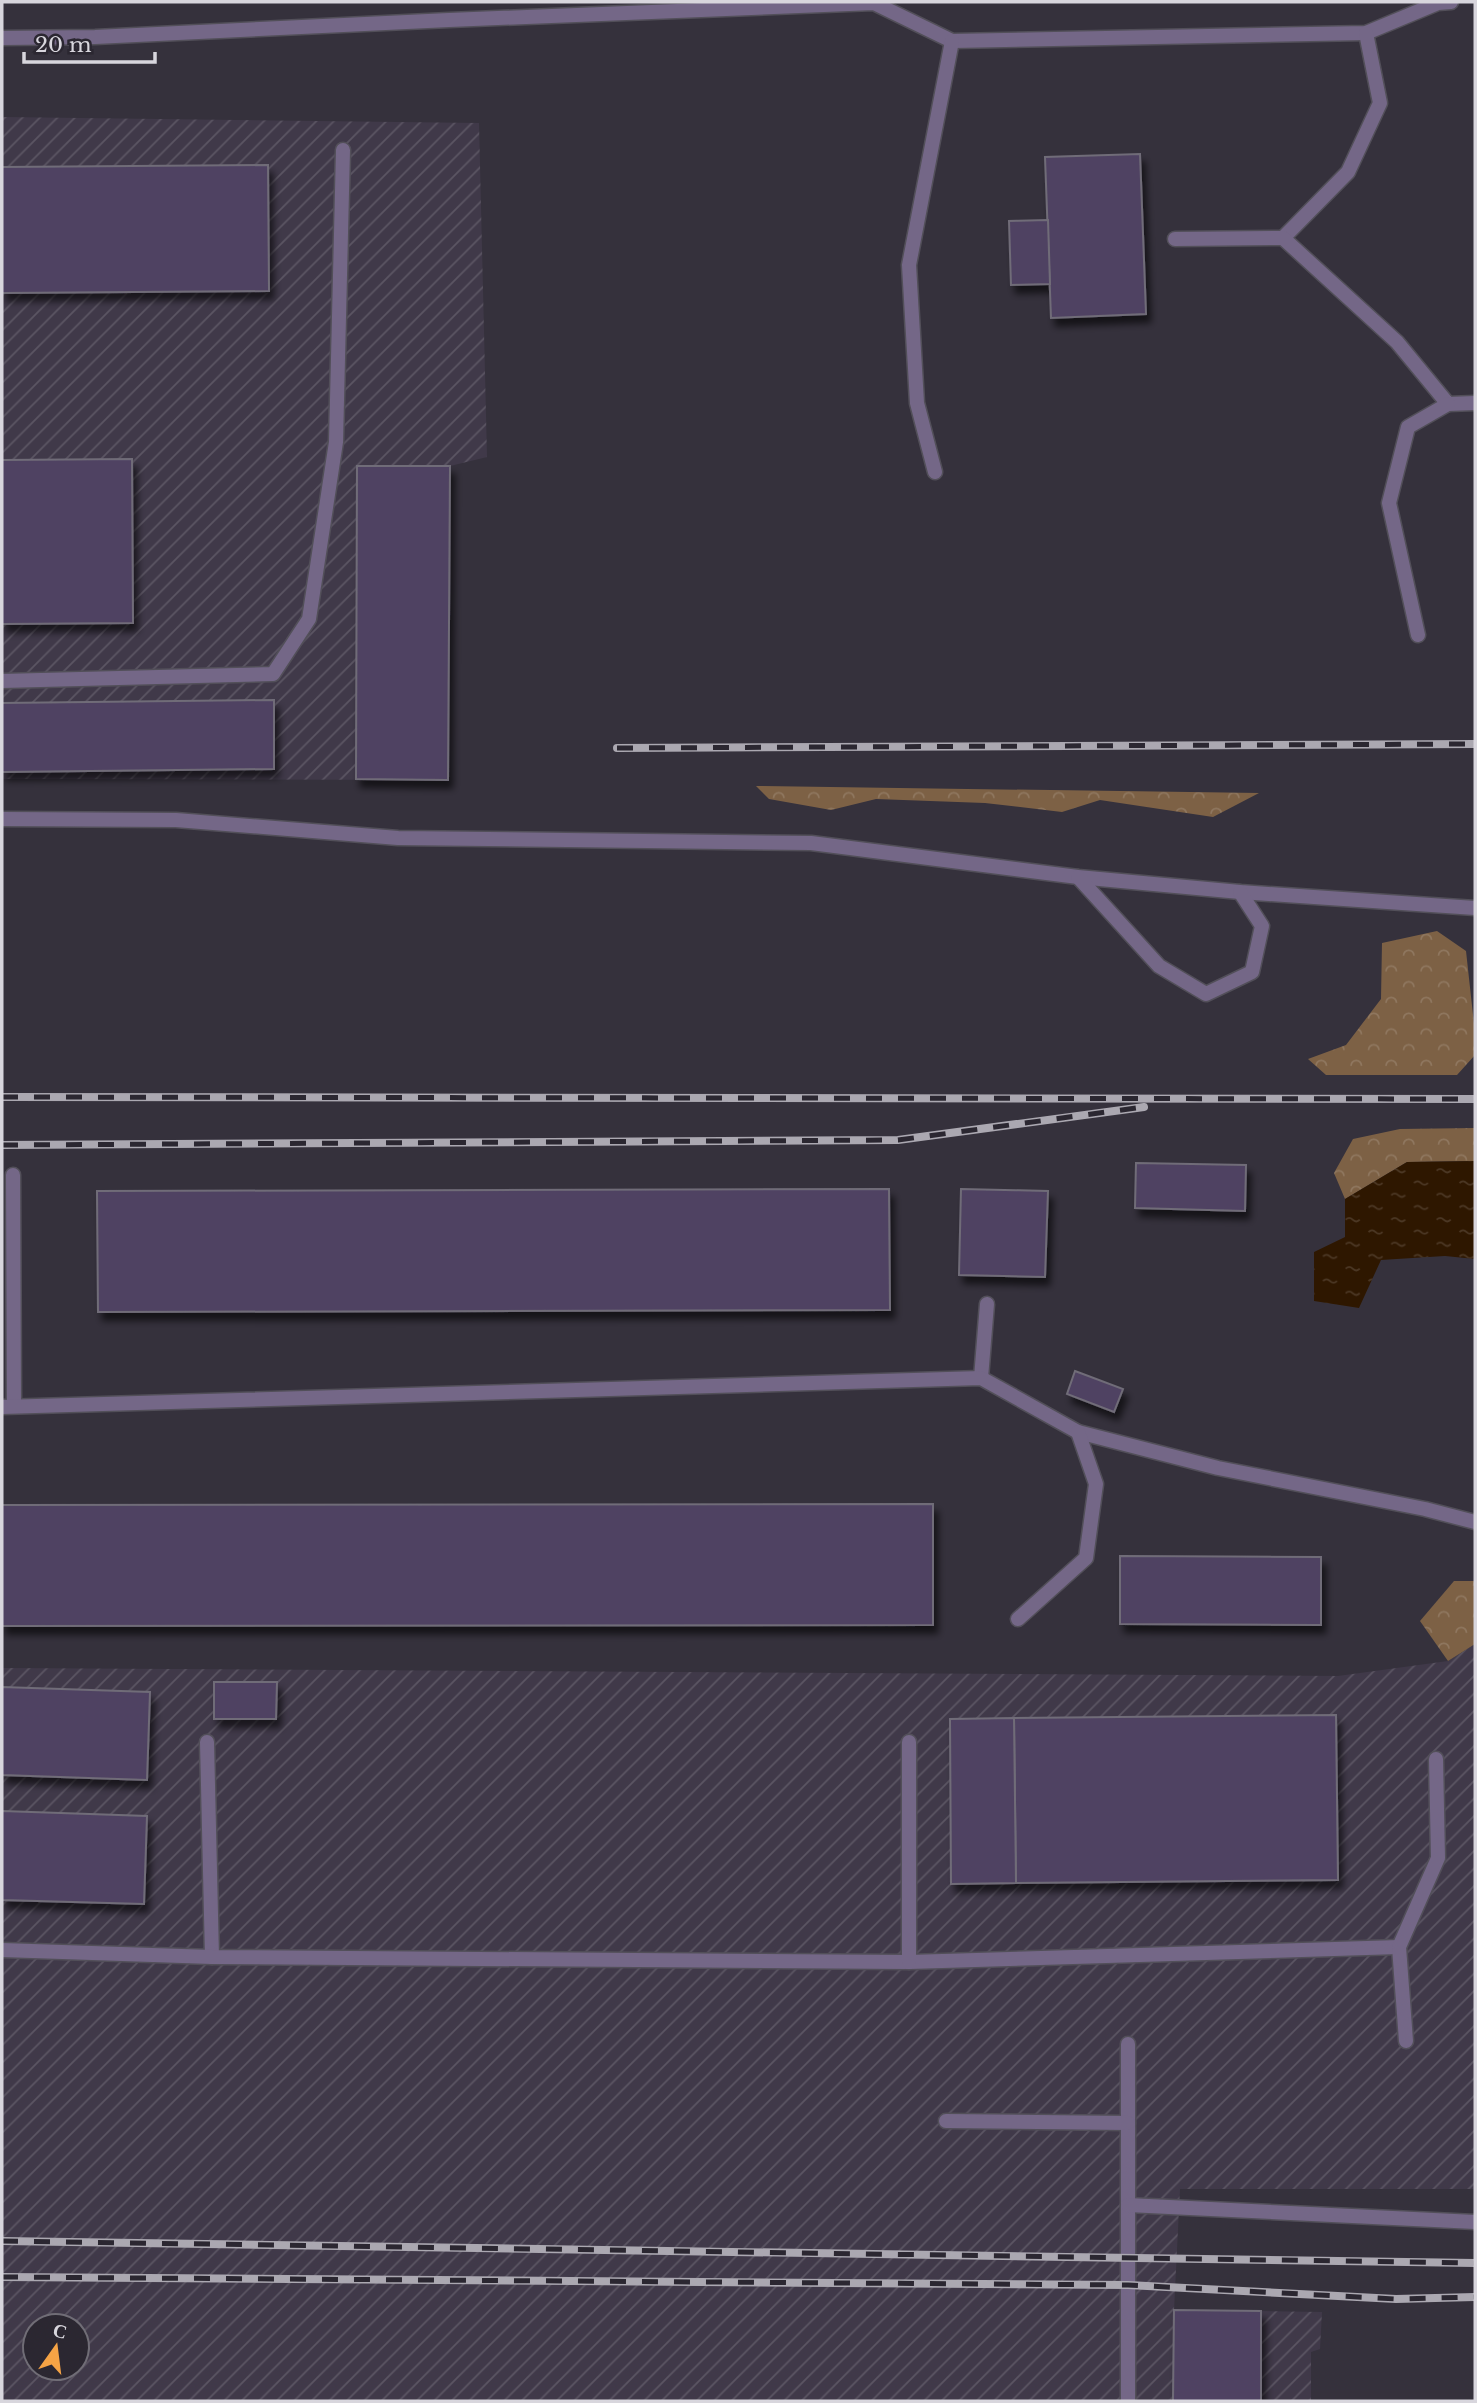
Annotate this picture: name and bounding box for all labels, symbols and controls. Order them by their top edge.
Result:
scale bar [24,21,156,65]
text: 20 m [35,32,92,58]
north arrow [21,2312,91,2382]
text: С [51,2318,69,2344]

